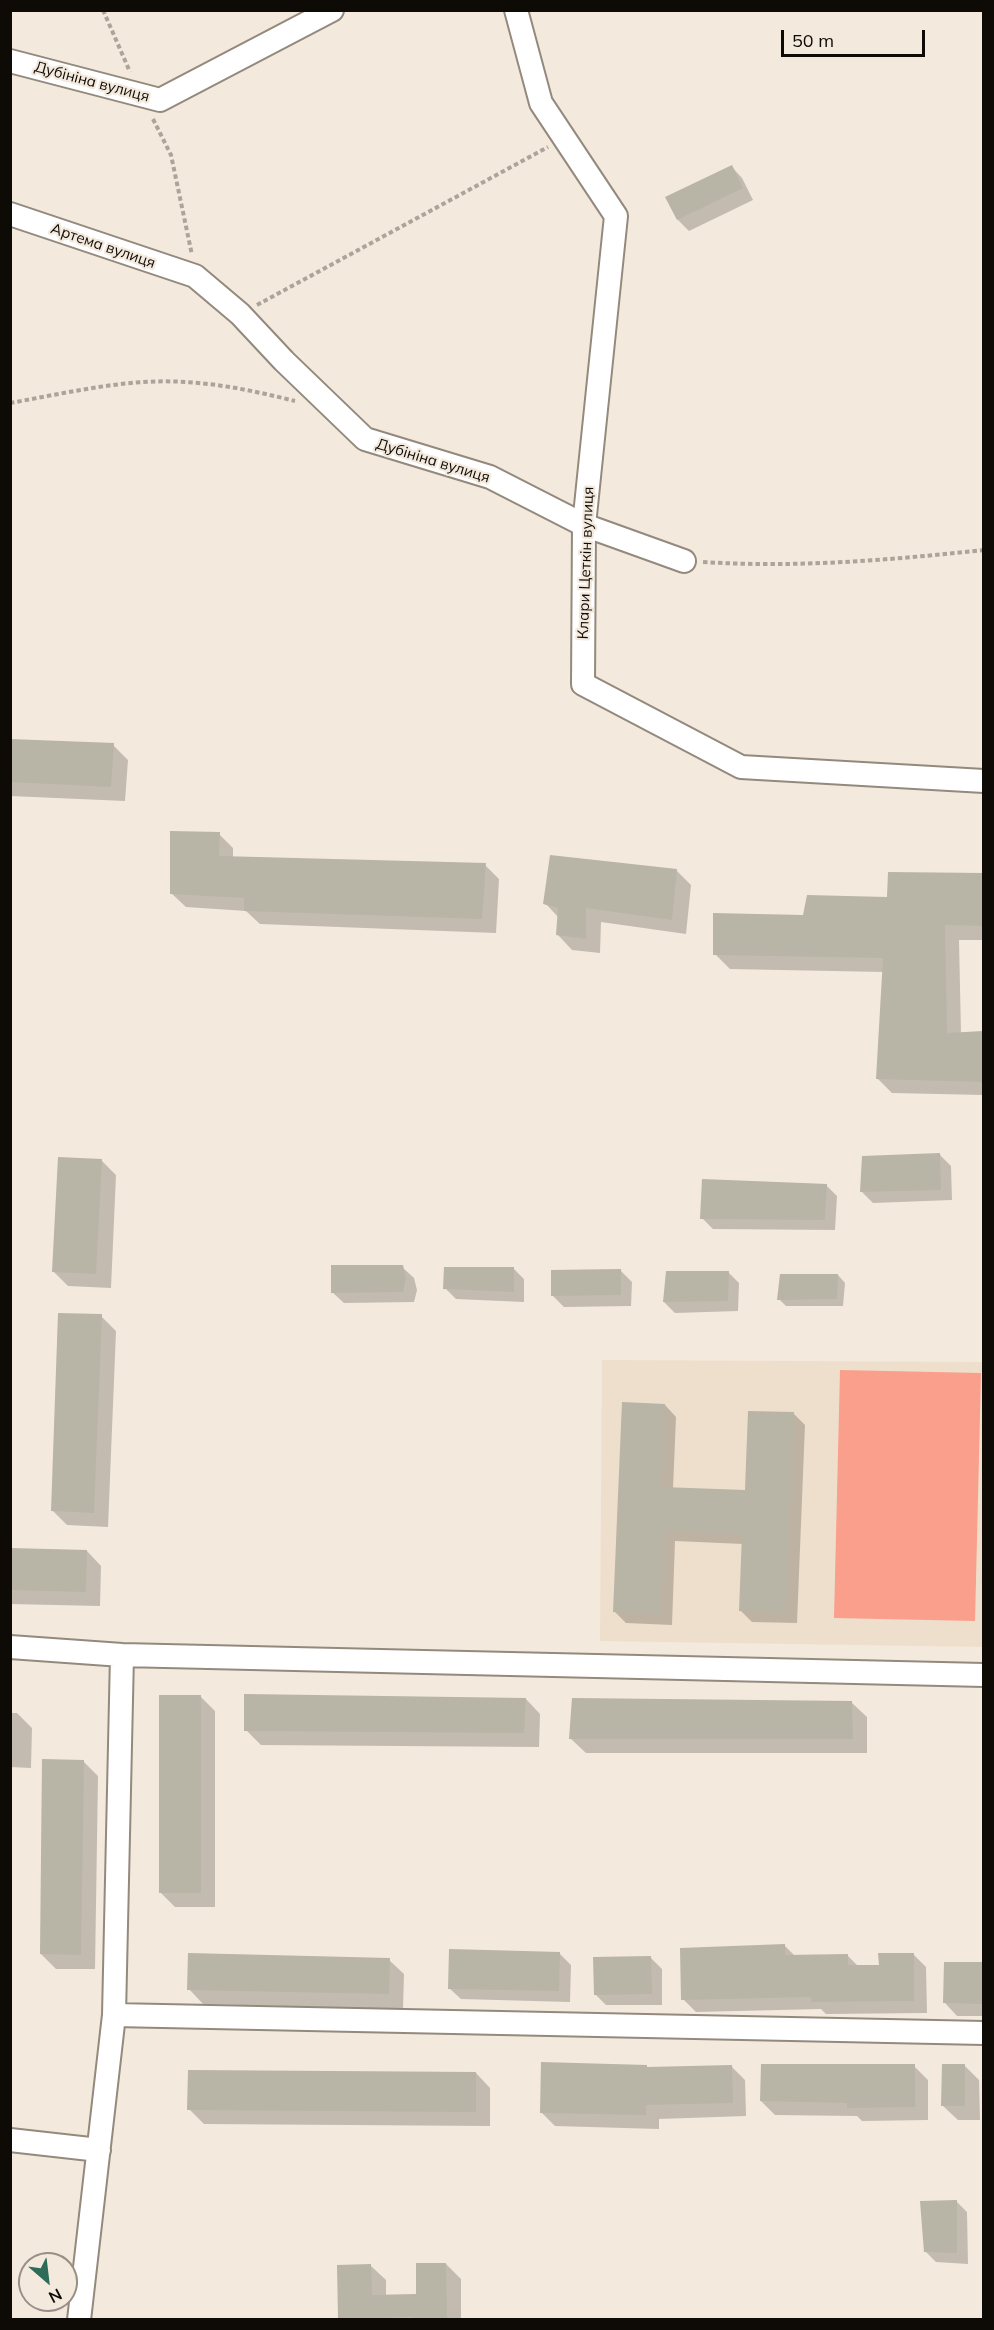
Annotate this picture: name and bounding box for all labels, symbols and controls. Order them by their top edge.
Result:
scale bar [784,18,928,56]
text: 50 m [792,29,834,52]
street label: Дубініна вулиця [33,58,151,106]
street label: Артема вулиця [48,220,158,272]
street label: Дубініна вулиця [374,435,492,487]
street label: Клари Цеткін вулиця [574,486,598,640]
north arrow [18,2252,78,2312]
text: N [45,2284,66,2308]

